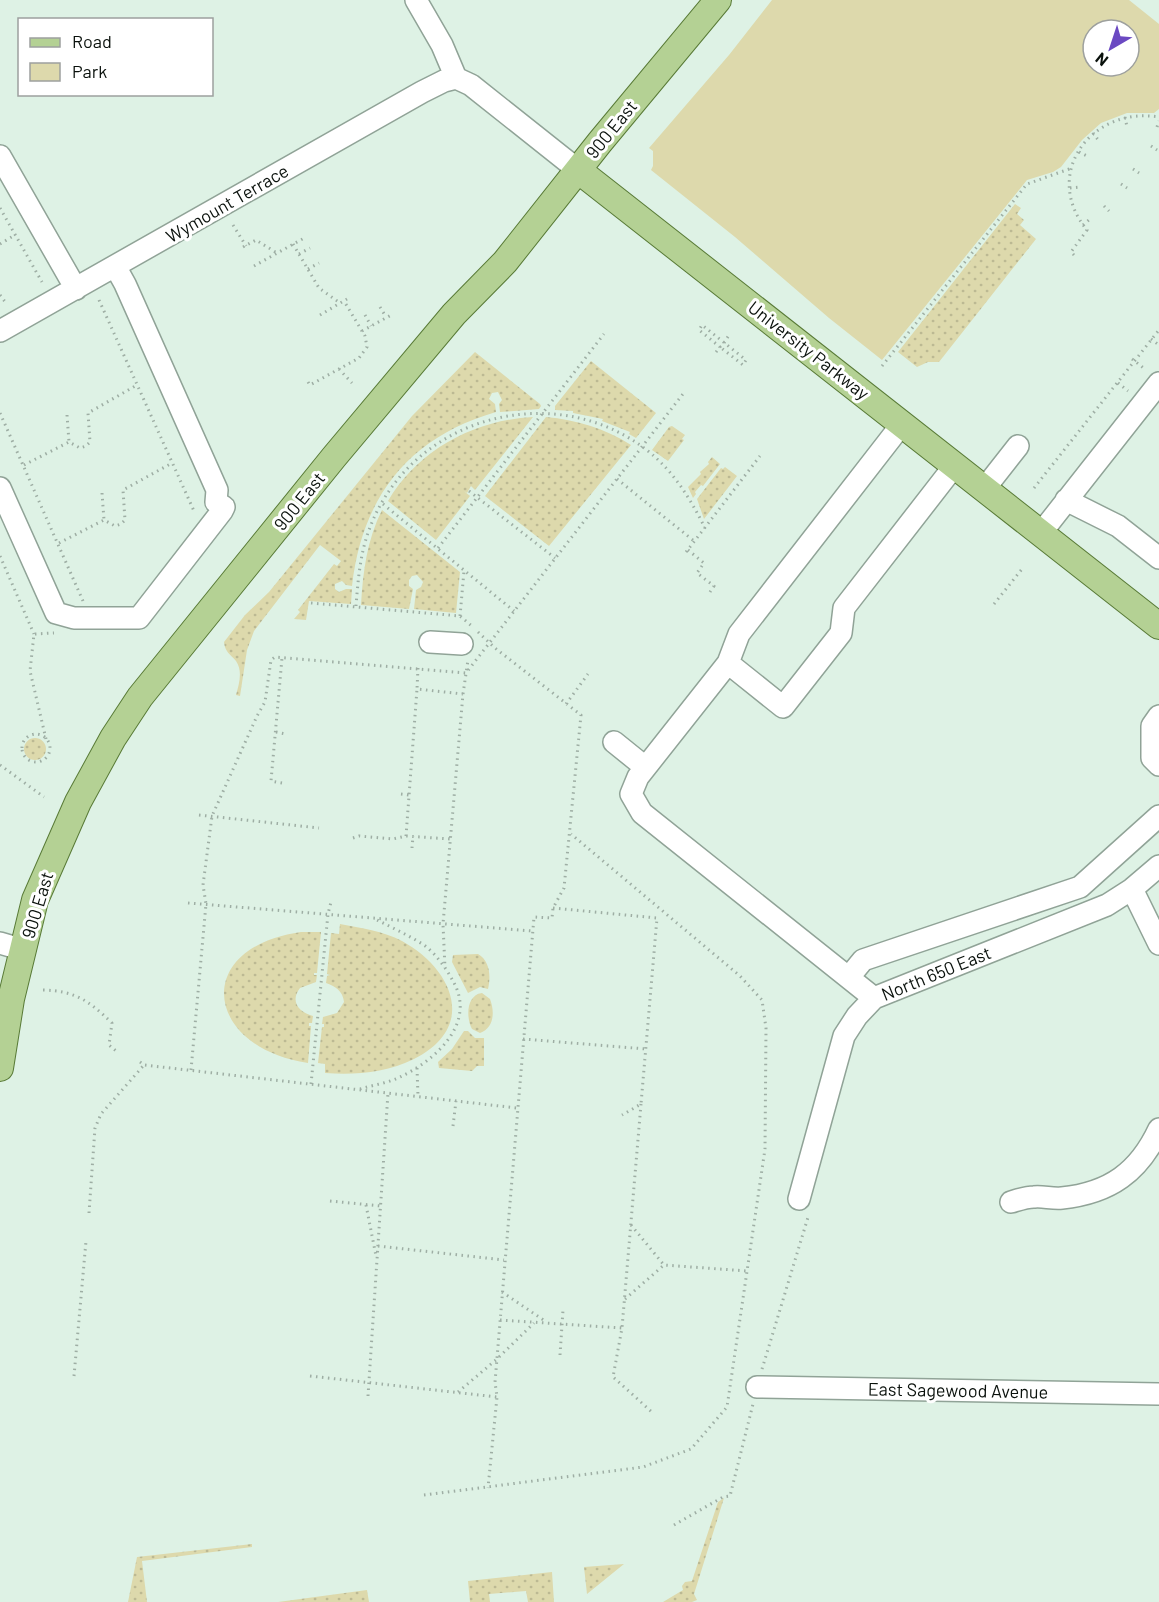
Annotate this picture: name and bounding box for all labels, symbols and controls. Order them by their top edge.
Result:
legend [18,18,213,96]
north arrow [1081,18,1141,78]
text: Road [72,30,112,52]
text: N [1091,49,1111,71]
text: Park [72,60,107,82]
street label: 900 East [581,95,641,163]
street label: Wymount Terrace [162,159,292,247]
street label: University Parkway [744,296,874,404]
street label: 900 East [269,467,329,535]
street label: 900 East [16,869,58,941]
street label: North 650 East [878,941,994,1005]
street label: East Sagewood Avenue [868,1377,1048,1403]

